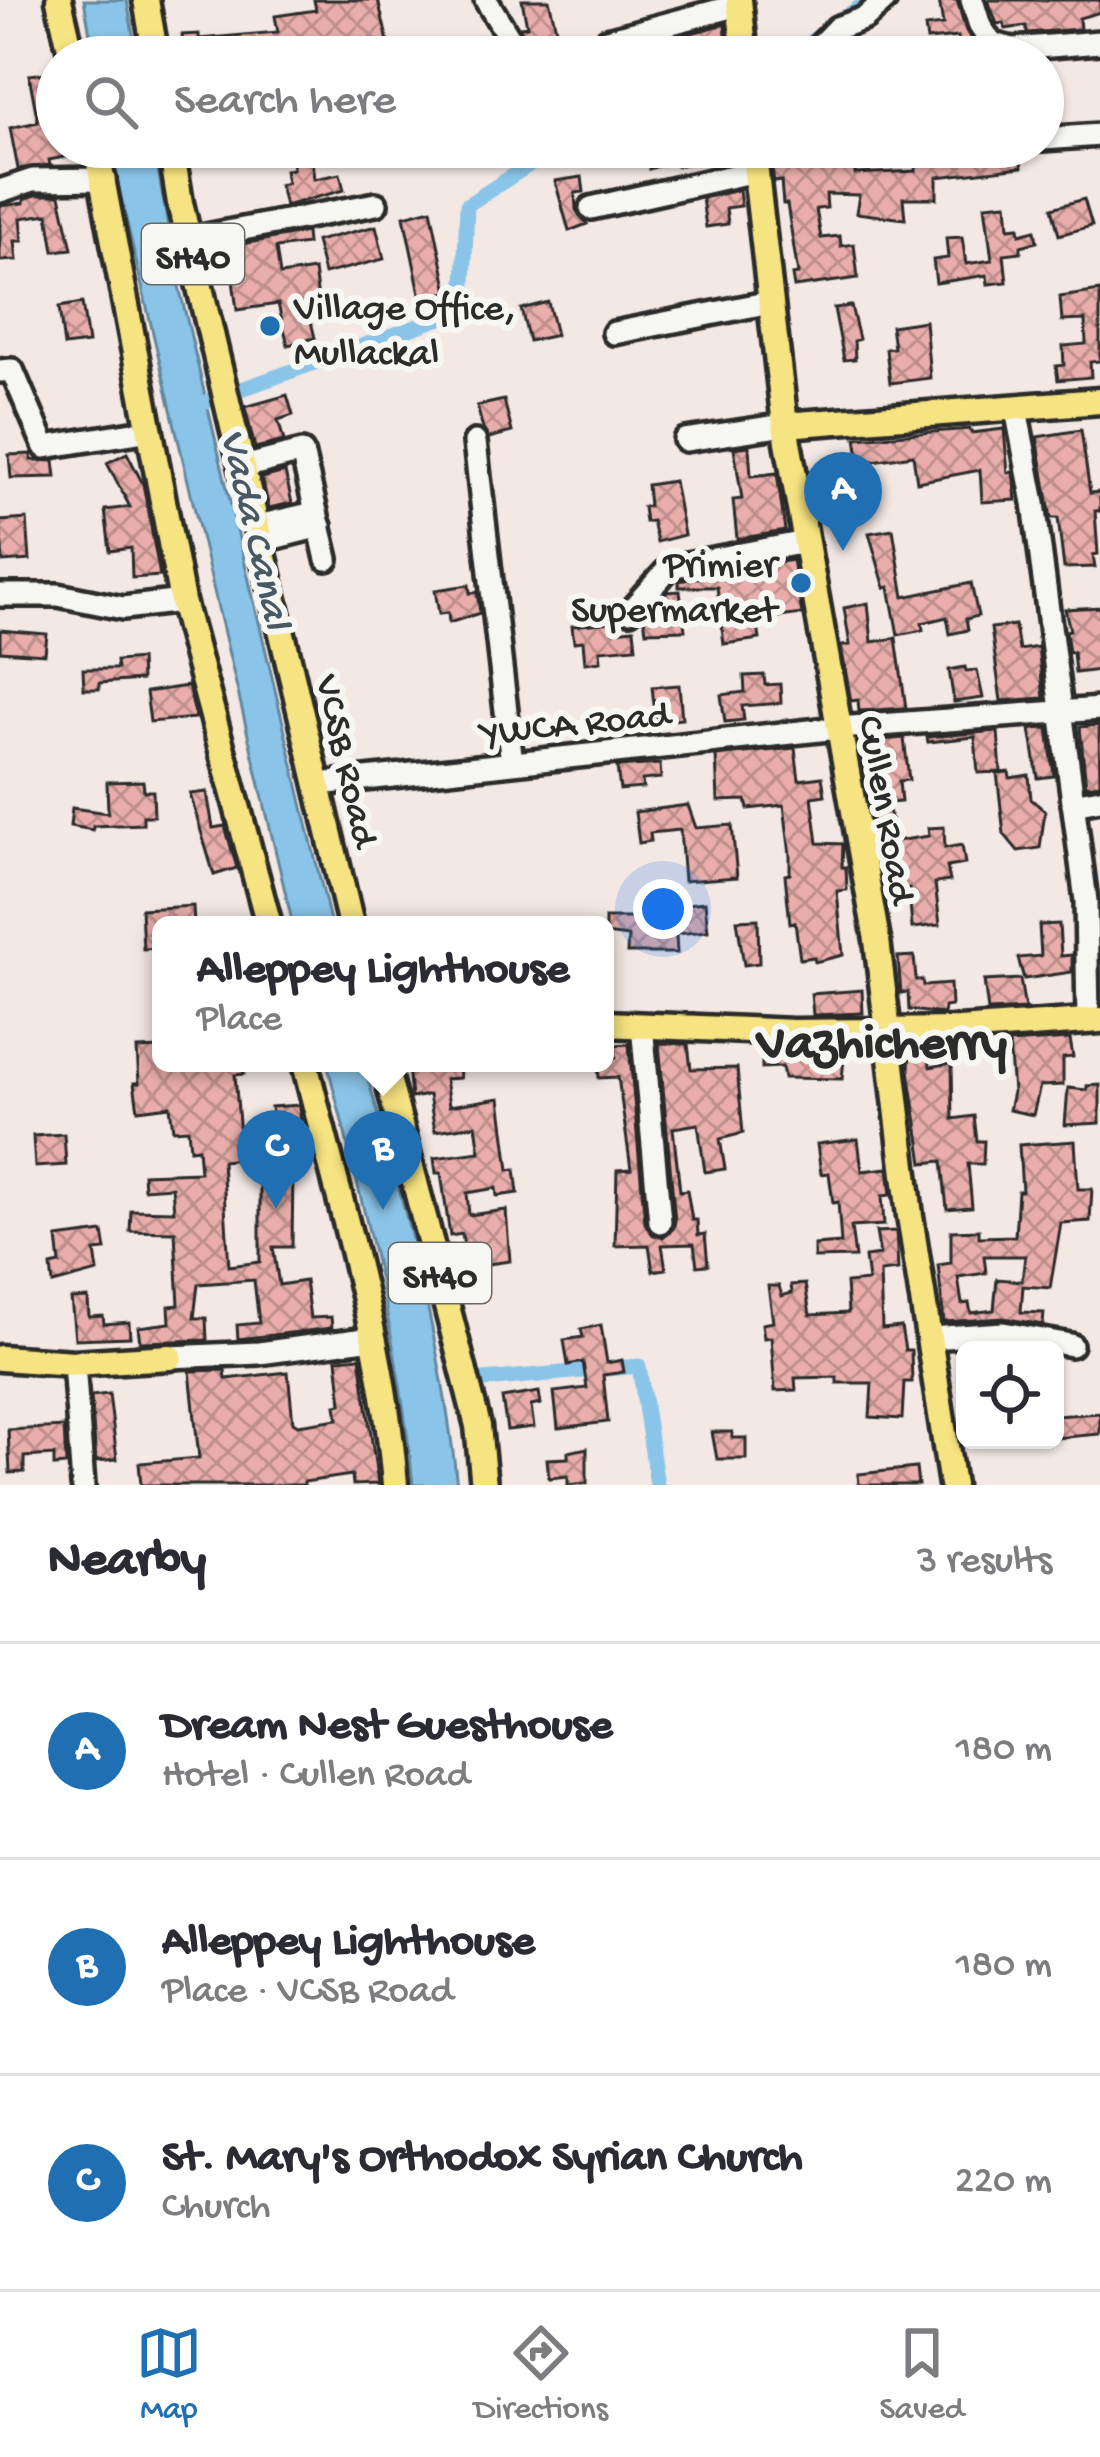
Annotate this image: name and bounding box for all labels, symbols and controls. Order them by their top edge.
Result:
search box [36,36,1064,168]
icon: search [78,69,144,135]
text: Search here [174,76,396,129]
road number: SH40 [142,224,244,284]
place label: Village Office, Mullackal [293,288,516,379]
marker: Village Office, Mullackal [257,313,283,339]
water label: Vada Canal [205,425,299,637]
pin: A [804,452,882,551]
place label: Primier Supermarket [571,545,780,636]
marker: Primier Supermarket [788,570,814,596]
street label: VCSB Road [301,670,386,855]
street label: YWCA Road [475,694,676,760]
street label: Cullen Road [844,713,923,911]
your location [633,879,693,939]
popup [152,916,614,1072]
text: Alleppey Lighthouse [197,945,569,998]
text: Place [197,998,282,1044]
district label: Vazhicherry [755,1017,1007,1077]
pin: C [237,1110,315,1209]
pin: B [344,1111,422,1210]
road number: SH40 [389,1243,491,1303]
map controls [956,1341,1064,1449]
button: locate [956,1341,1064,1449]
text: Nearby [48,1533,206,1593]
text: 3 results [917,1540,1052,1586]
text: Dream Nest Guesthouse [162,1701,612,1754]
text: A [75,1728,99,1774]
text: 180 m [956,1728,1052,1774]
text: Hotel · Cullen Road [162,1754,470,1800]
text: Alleppey Lighthouse [162,1917,535,1970]
text: B [77,1944,97,1990]
text: 180 m [956,1944,1052,1990]
text: Place · VCSB Road [162,1970,453,2016]
text: St. Mary's Orthodox Syrian Church [162,2133,803,2186]
text: C [76,2160,98,2206]
text: 220 m [955,2160,1052,2206]
text: Church [162,2186,270,2232]
tab: Map [136,2320,202,2430]
tab: Directions [474,2320,608,2430]
tab: Saved [880,2320,964,2430]

